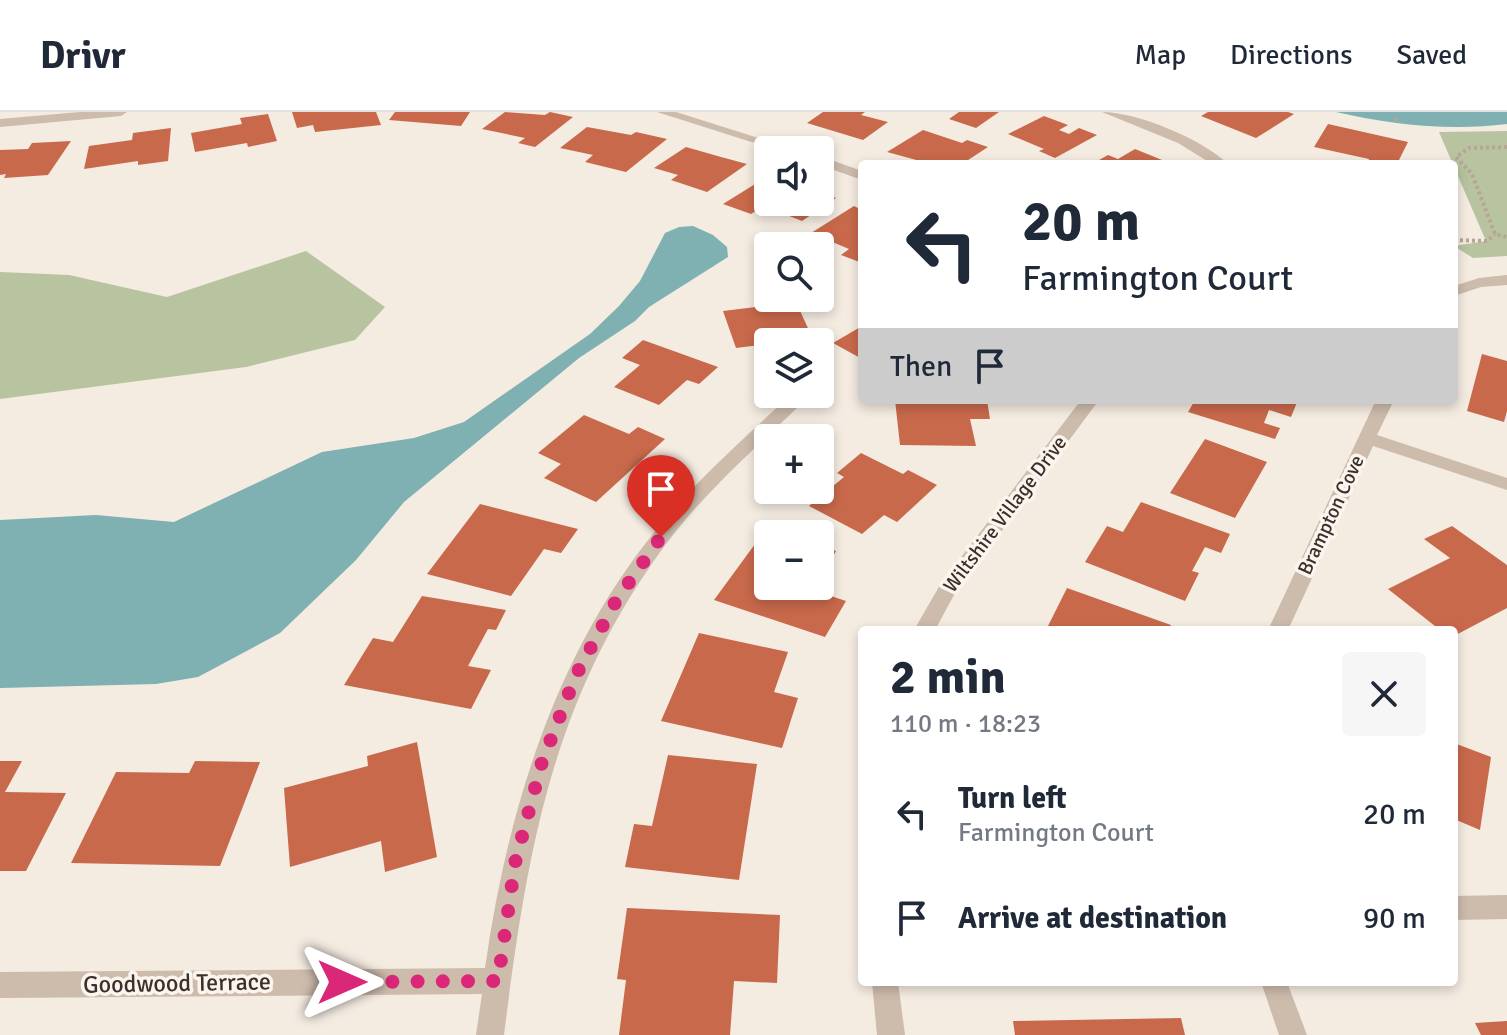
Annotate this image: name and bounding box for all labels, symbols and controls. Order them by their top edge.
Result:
text: Drivr [40,32,126,79]
text: Map [1134,38,1186,72]
text: Directions [1230,38,1352,72]
text: Saved [1396,38,1467,72]
map controls [754,136,834,600]
button: sound [754,136,834,216]
text: 20 m [1022,187,1140,256]
icon: left [890,192,994,296]
button: search [754,232,834,312]
text: Farmington Court [1022,256,1293,301]
button: layers [754,328,834,408]
icon: arrive [968,344,1012,388]
text: Then [890,348,952,385]
button: + [754,424,834,504]
street label: Wiltshire Village Drive [938,431,1072,597]
street label: Brampton Cove [1292,451,1370,579]
pin [627,455,695,537]
icon: arrive [639,467,683,511]
button: − [754,520,834,600]
text: 2 min [890,648,1006,707]
button: close [1342,652,1426,736]
text: 110 m · 18:23 [890,708,1041,740]
text: Turn left [958,780,1067,817]
icon: left [890,792,934,836]
text: 20 m [1363,796,1426,833]
text: Farmington Court [958,817,1154,849]
icon: arrive [890,896,934,940]
text: Arrive at destination [958,900,1227,937]
text: 90 m [1363,900,1426,937]
position arrow [300,940,384,1024]
street label: Goodwood Terrace [83,966,271,1000]

